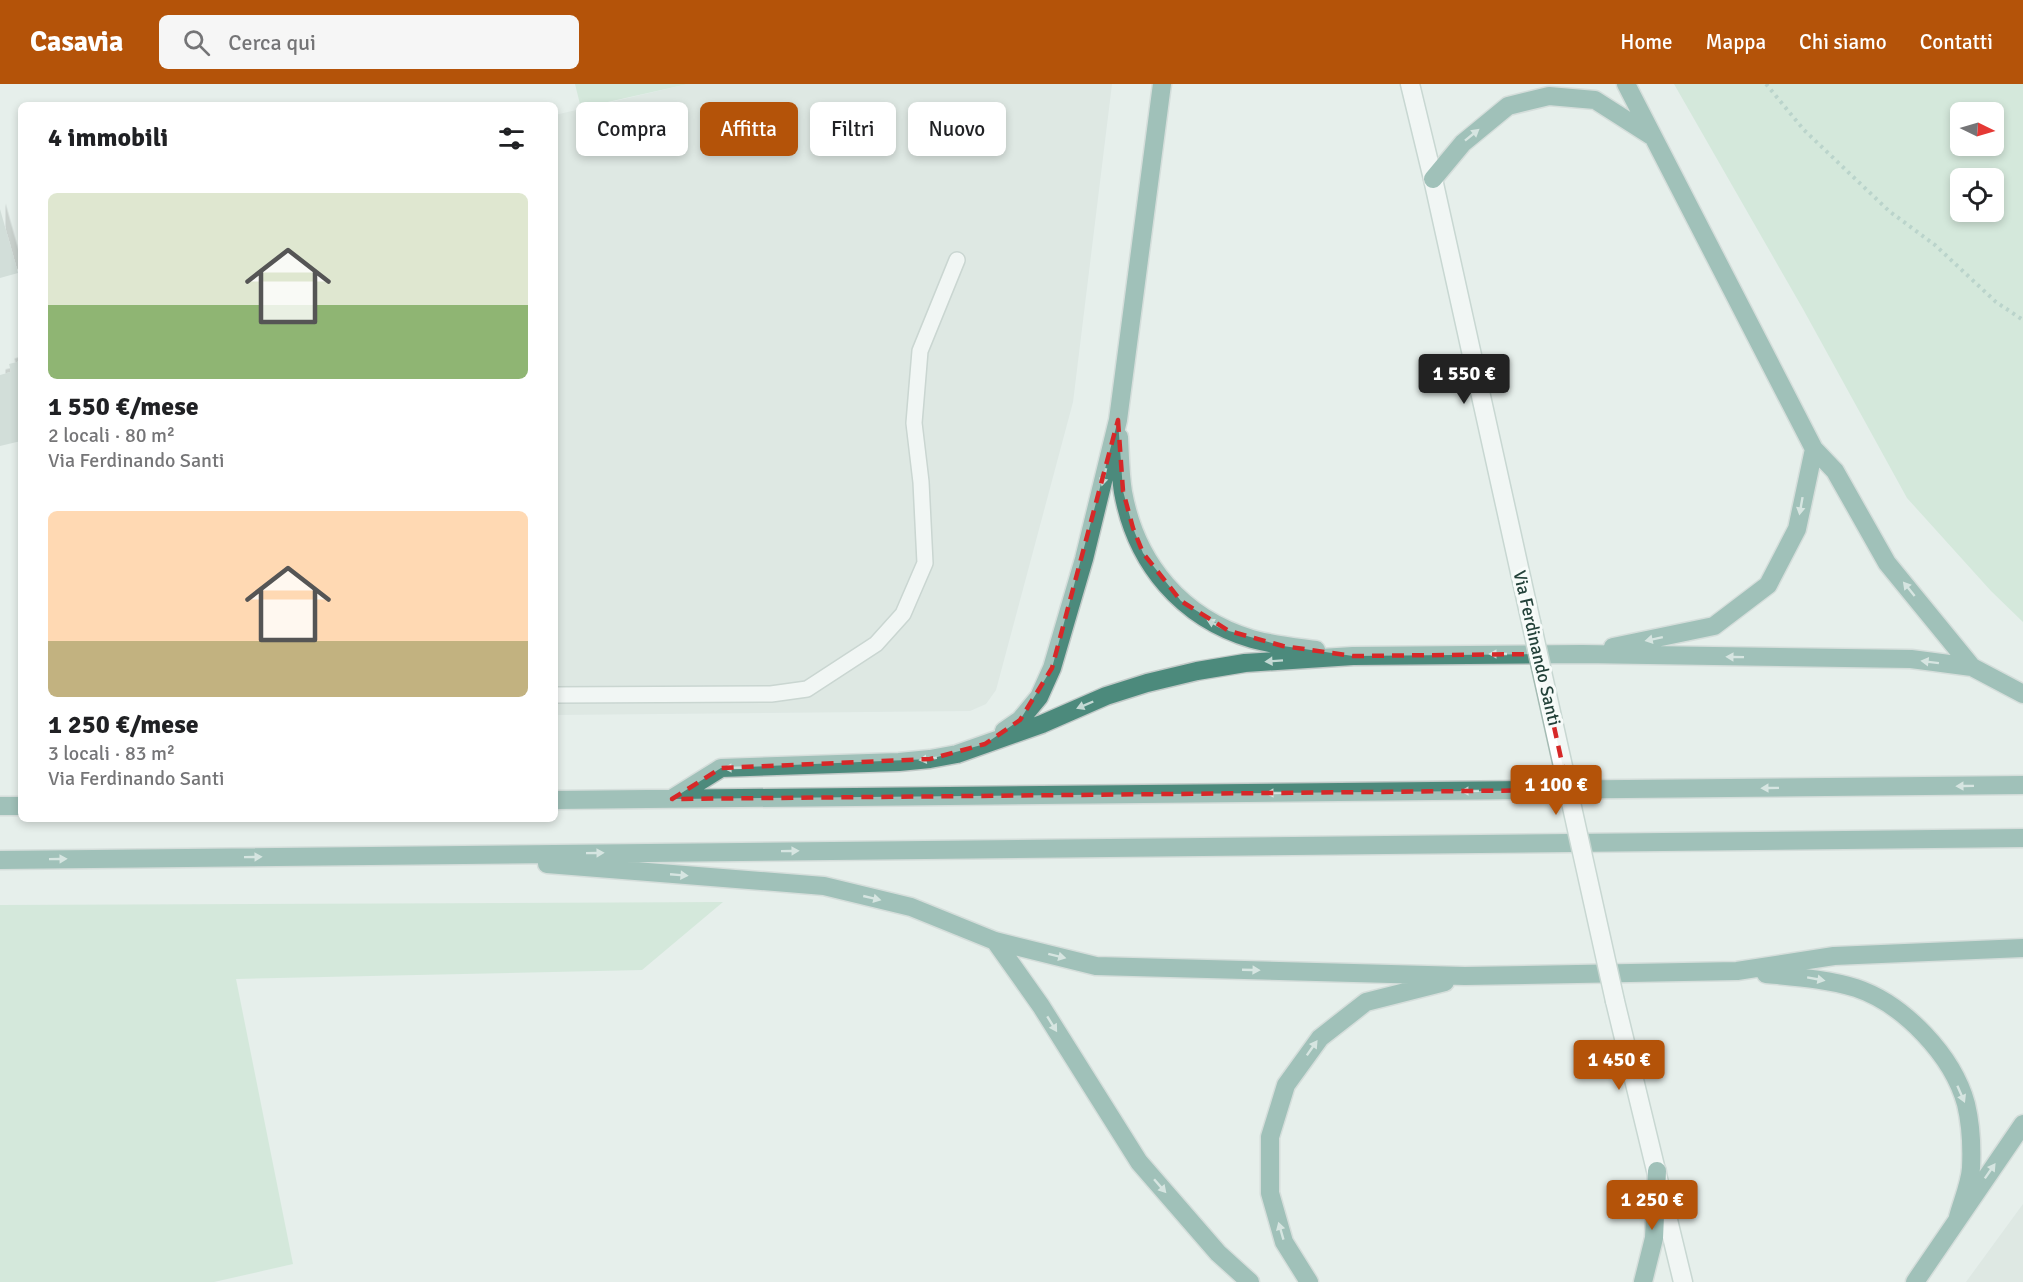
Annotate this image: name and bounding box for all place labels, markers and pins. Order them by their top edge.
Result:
pin: 1 550 € [1409,354,1519,405]
pin: 1 100 € [1501,765,1611,816]
pin: 1 450 € [1564,1040,1674,1091]
pin: 1 250 € [1597,1180,1707,1231]

